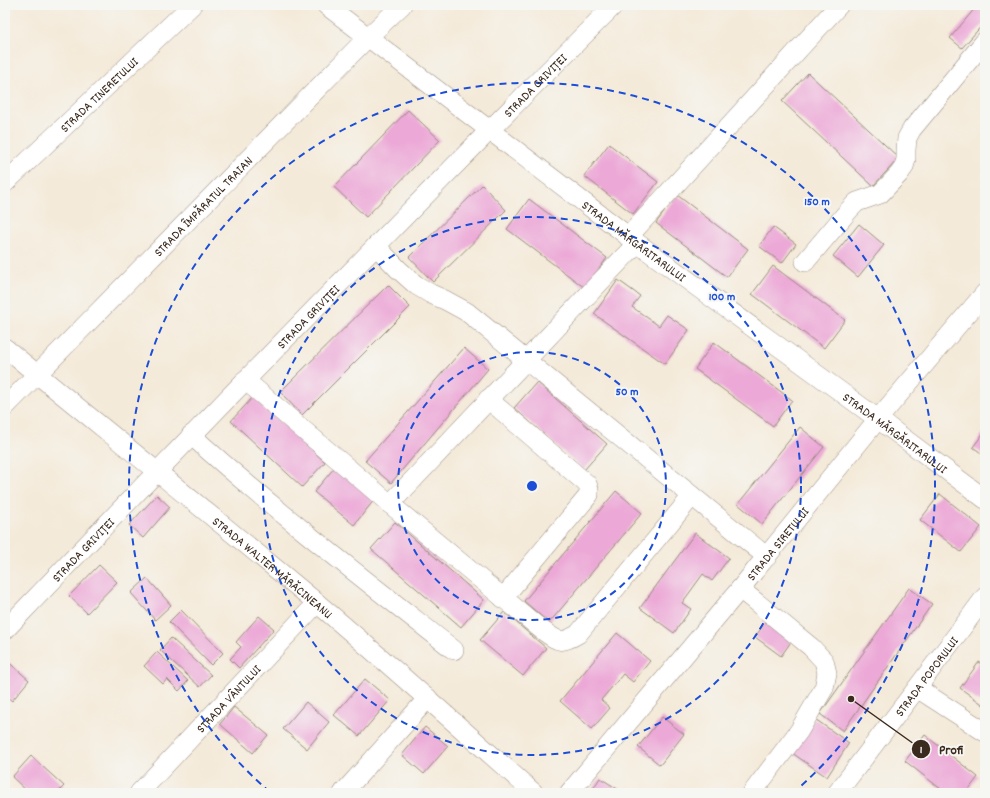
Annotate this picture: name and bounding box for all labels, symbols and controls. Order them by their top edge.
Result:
street label: STRADA GRIVIȚEI [500,50,572,123]
street label: STRADA TINERETULUI [57,54,144,138]
street label: STRADA ÎMPĂRATUL TRAIAN [150,153,258,262]
text: 150 m [804,194,830,211]
street label: STRADA MĂRGĂRITARULUI [577,197,689,288]
street label: STRADA GRIVIȚEI [273,281,345,354]
text: 100 m [709,289,735,306]
text: 50 m [615,384,639,401]
street label: STRADA MĂRGĂRITARULUI [838,389,950,480]
centre of rings [525,479,539,493]
street label: STRADA SIRETULUI [743,504,815,586]
street label: STRADA WALTER MĂRĂCINEANU [207,513,336,624]
street label: STRADA GRIVIȚEI [49,514,120,588]
street label: STRADA POPORULUI [891,633,964,722]
street label: STRADA VÂNTULUI [193,661,267,738]
callout: Profi [911,736,971,762]
text: Profi [939,741,964,761]
text: 1 [920,742,923,759]

